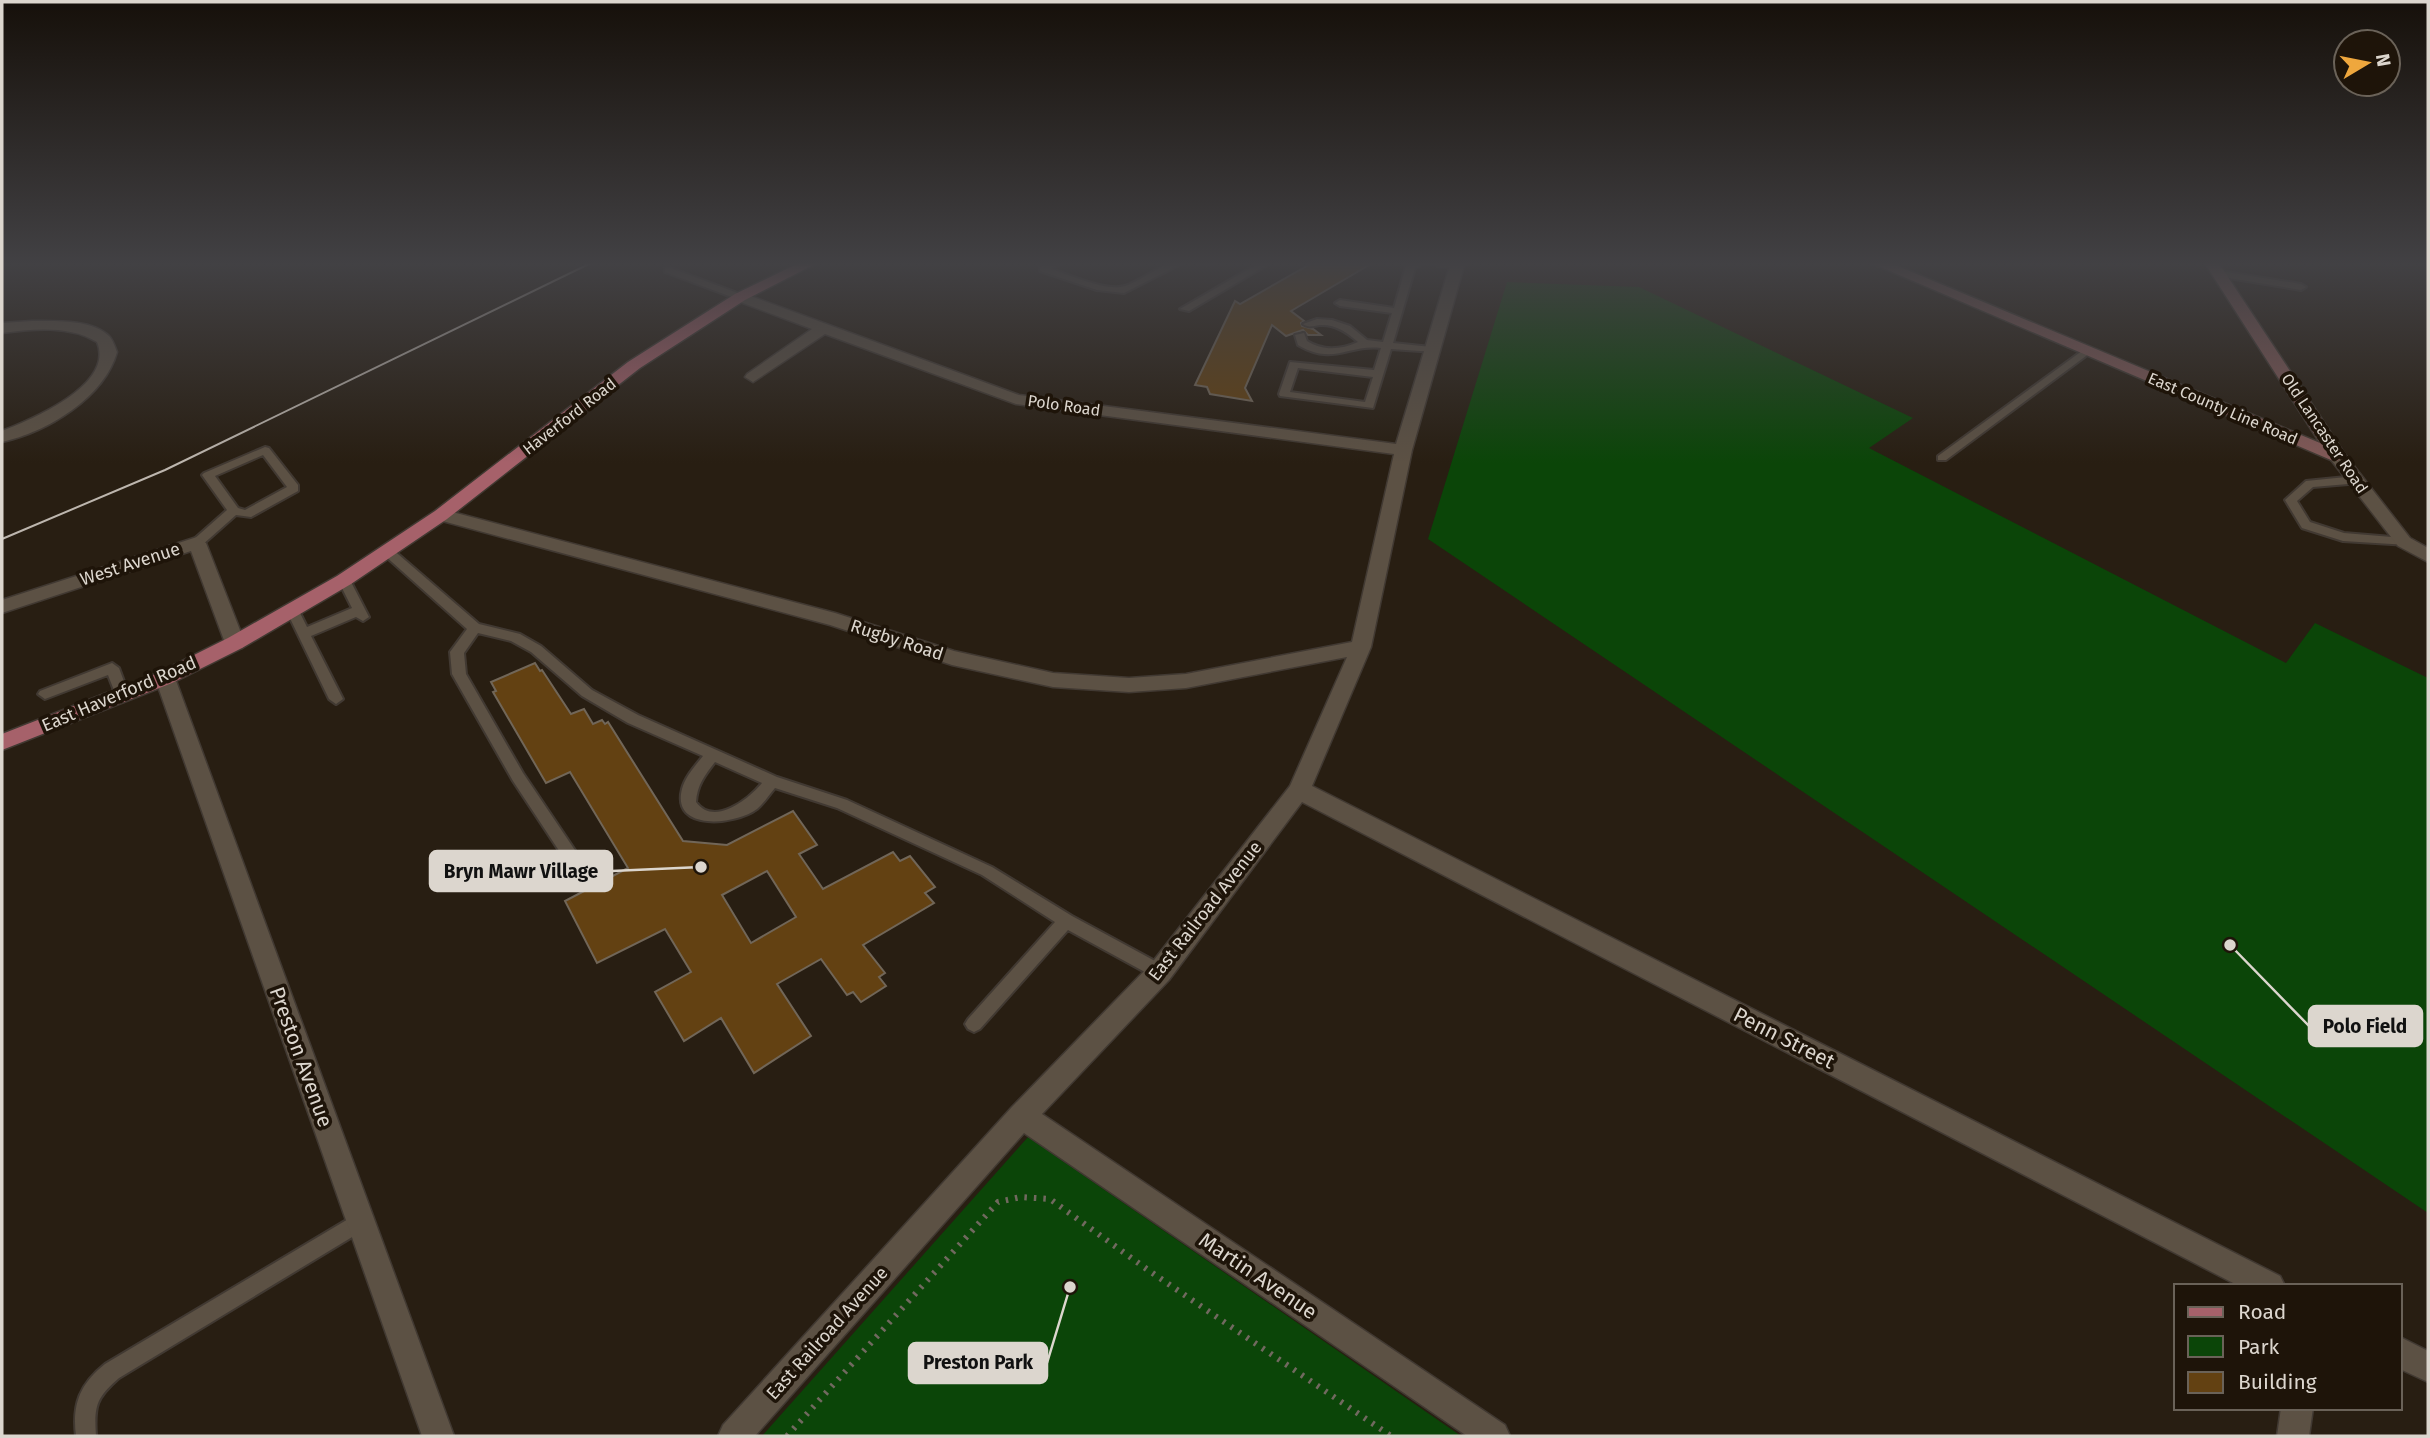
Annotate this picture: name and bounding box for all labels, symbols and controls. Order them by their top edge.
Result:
north arrow [2332,28,2402,98]
text: N [2371,52,2396,68]
street label: East County Line Road [2145,368,2300,449]
street label: Old Lancaster Road [2277,370,2372,497]
street label: Haverford Road [519,374,620,459]
street label: Polo Road [1026,391,1102,420]
street label: West Avenue [77,537,183,591]
street label: Rugby Road [848,615,946,665]
street label: East Haverford Road [38,651,200,737]
street label: East Railroad Avenue [1144,837,1266,985]
callout: Bryn Mawr Village [430,851,612,891]
text: Bryn Mawr Village [444,860,598,883]
street label: Preston Avenue [264,983,338,1131]
street label: Penn Street [1729,1001,1839,1075]
callout: Polo Field [2309,1006,2422,1046]
text: Polo Field [2323,1015,2407,1038]
street label: Martin Avenue [1194,1227,1322,1325]
street label: East Railroad Avenue [761,1262,893,1404]
legend [2174,1284,2402,1410]
text: Road [2238,1299,2286,1325]
text: Park [2238,1334,2280,1360]
callout: Preston Park [909,1343,1047,1383]
text: Preston Park [923,1351,1034,1374]
text: Building [2238,1369,2317,1395]

